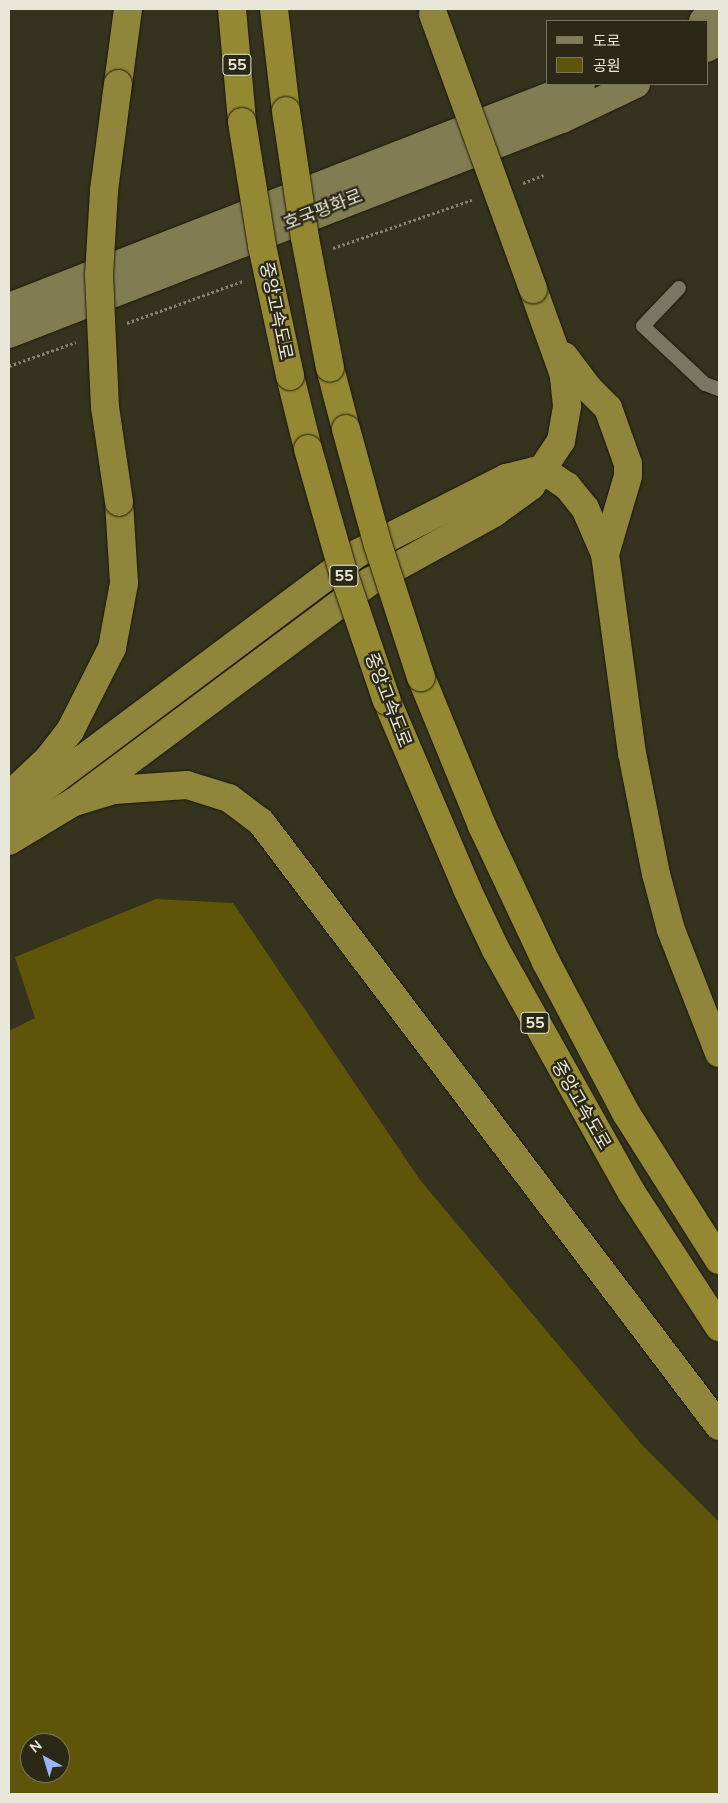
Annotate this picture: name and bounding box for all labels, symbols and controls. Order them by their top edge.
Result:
legend [546,20,708,85]
text: 도로 [593,31,621,51]
road number: 55 [222,52,252,78]
text: 공원 [593,56,621,76]
street label: 호국평화로 [280,185,366,235]
street label: 중앙고속도로 [255,260,297,362]
road number: 55 [329,562,359,590]
street label: 중앙고속도로 [360,650,416,750]
road number: 55 [520,1010,550,1036]
street label: 중앙고속도로 [547,1057,615,1153]
north arrow [20,1733,70,1783]
text: N [26,1736,46,1757]

